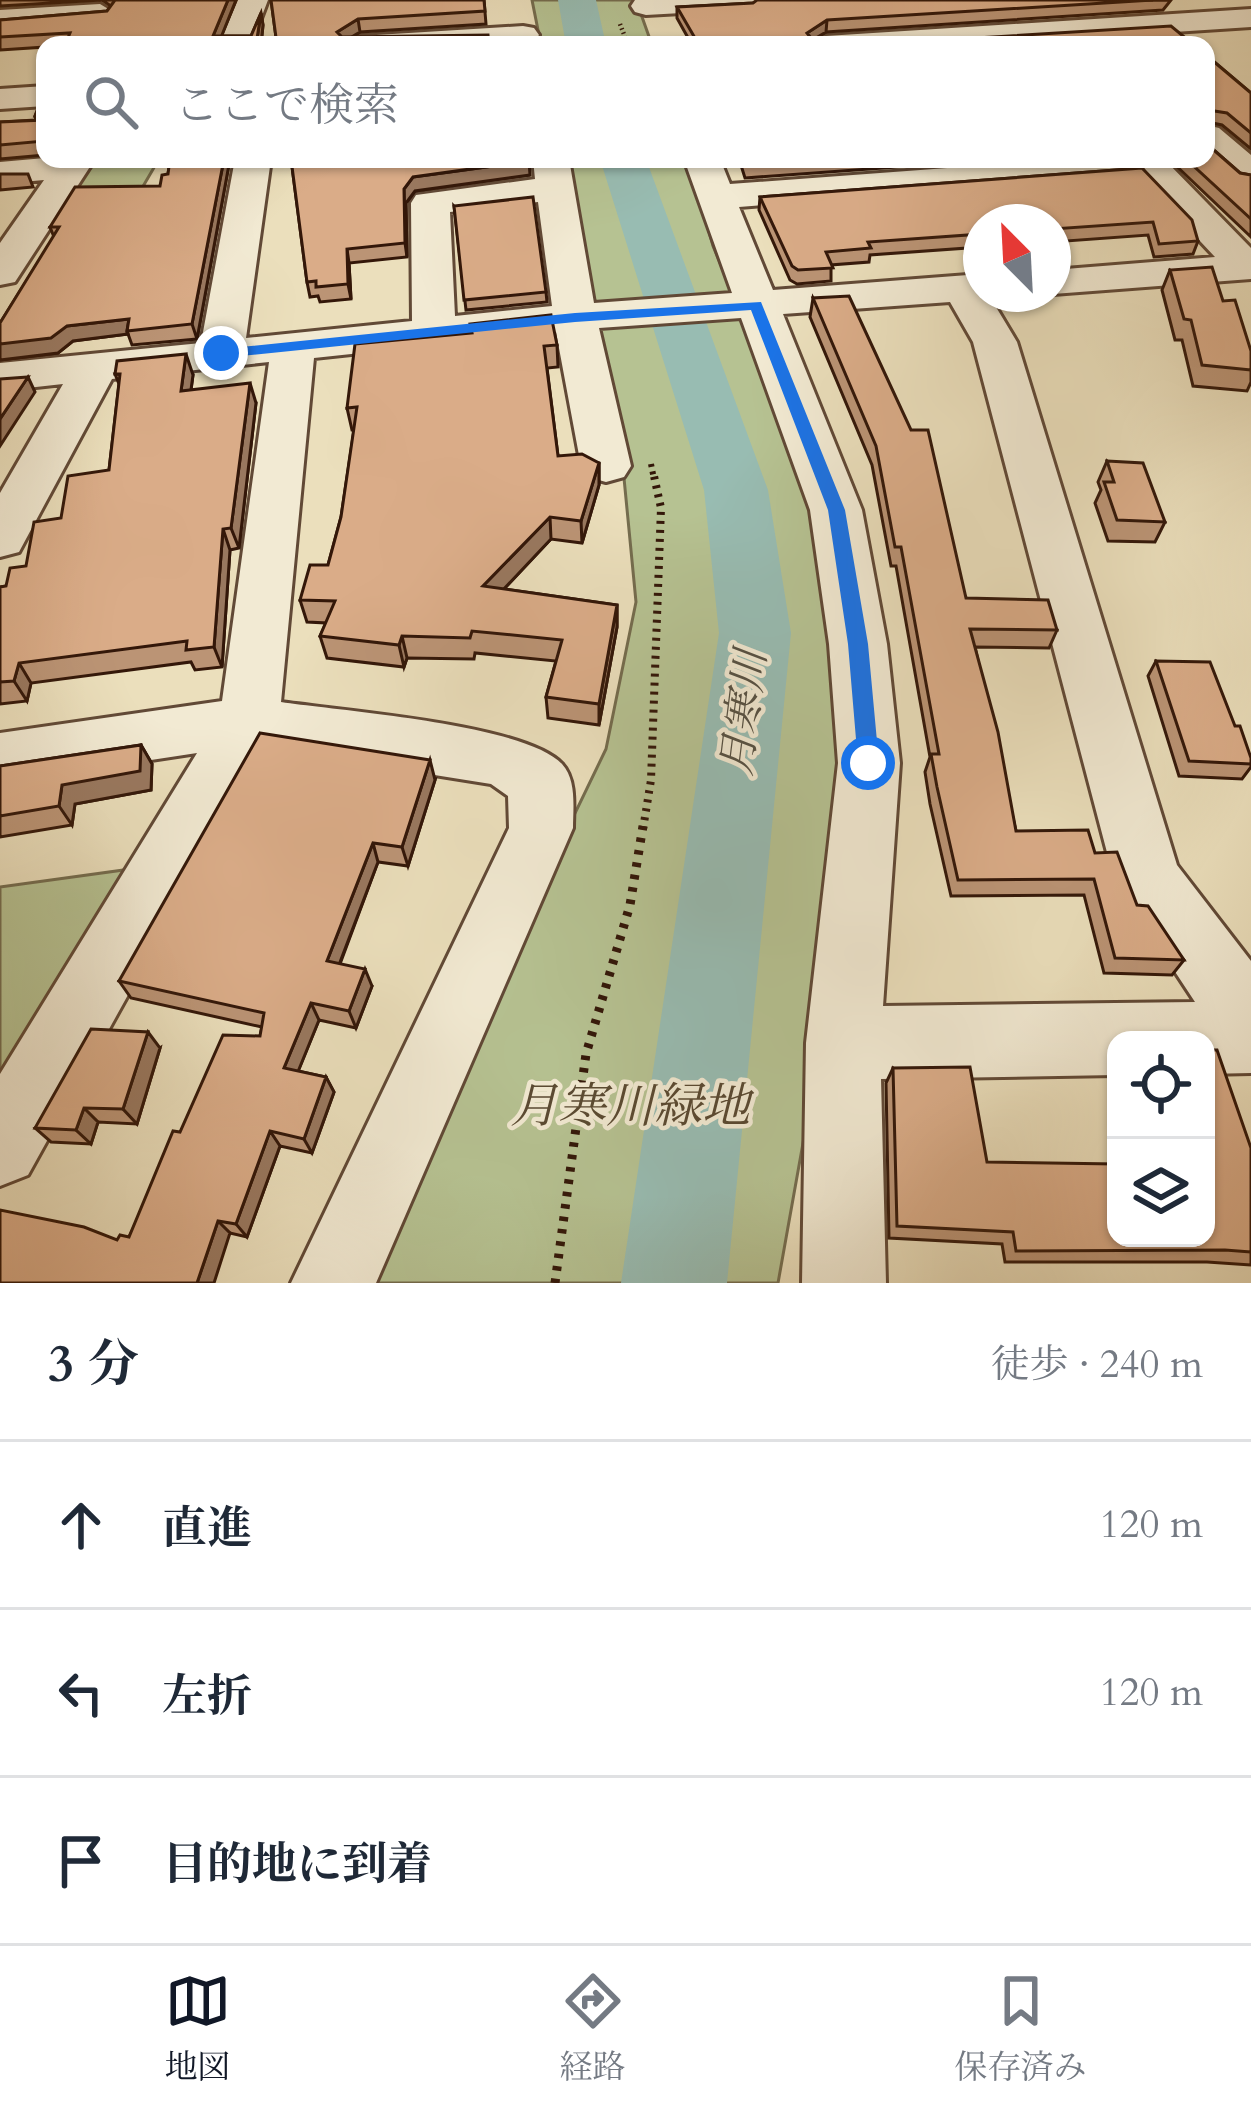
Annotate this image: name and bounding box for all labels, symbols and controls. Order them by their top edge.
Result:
search box [36,36,1215,168]
icon: search [78,69,144,135]
text: ここで検索 [174,75,399,136]
north arrow [963,204,1071,312]
route end [194,326,248,380]
water label: 月寒川 [708,643,780,779]
route start [841,736,895,790]
map controls [1107,1031,1215,1247]
button: locate [1107,1031,1215,1139]
park label: 月寒川緑地 [510,1074,755,1139]
button: layers [1107,1139,1215,1247]
text: 3 分 [48,1330,139,1400]
text: 徒歩 · 240 m [991,1338,1203,1391]
icon: ahead [48,1492,114,1558]
text: 直進 [162,1498,252,1559]
text: 120 m [1100,1498,1203,1551]
icon: left [48,1660,114,1726]
text: 左折 [162,1666,252,1727]
text: 120 m [1100,1666,1203,1719]
icon: arrive [48,1828,114,1894]
text: 目的地に到着 [162,1834,432,1895]
tab: 地図 [165,1968,231,2090]
tab: 経路 [560,1968,626,2090]
tab: 保存済み [955,1968,1087,2090]

